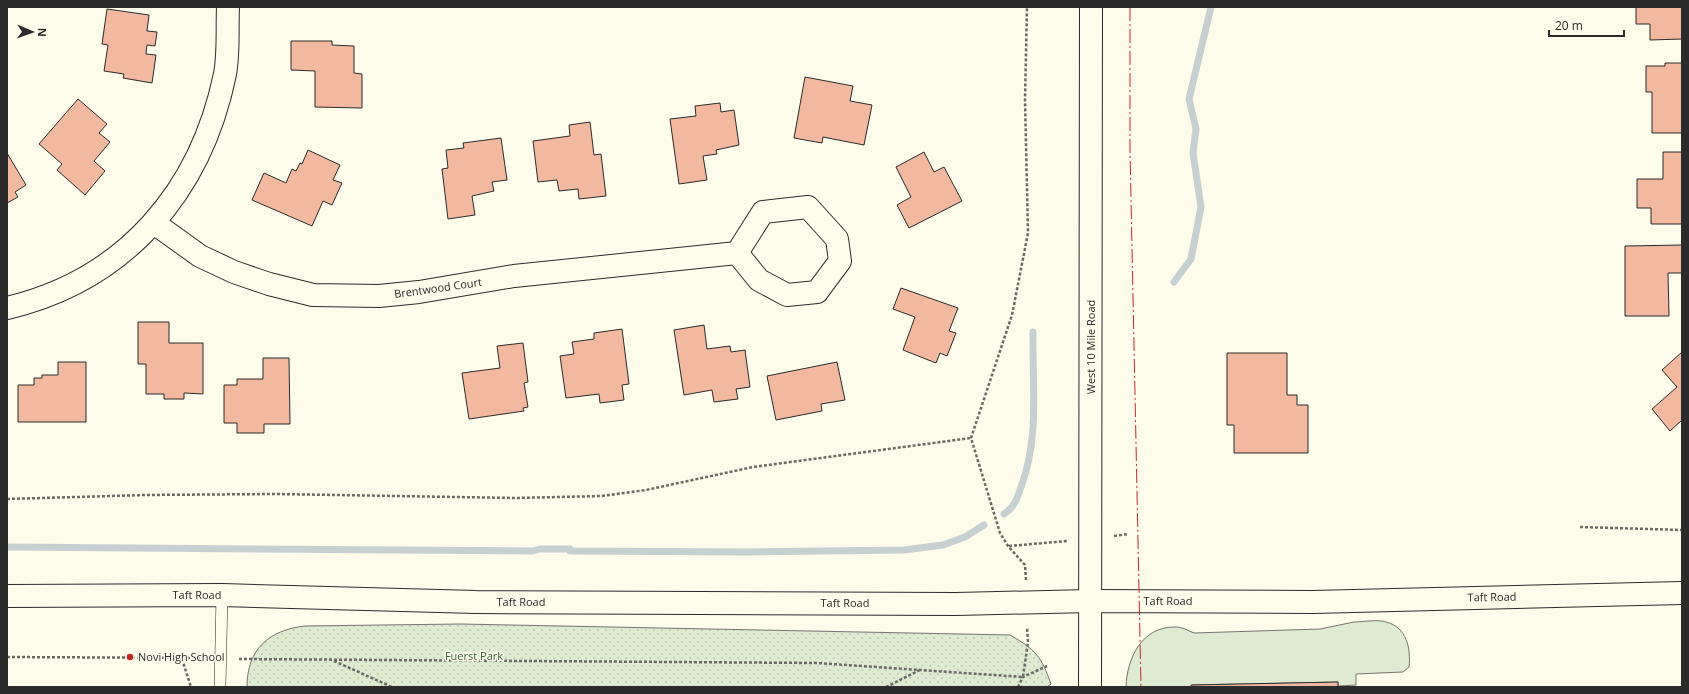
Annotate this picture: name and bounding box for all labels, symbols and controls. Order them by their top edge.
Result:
north arrow [12,12,52,52]
scale bar [1549,12,1624,38]
text: 20 m [1555,17,1583,34]
text: N [35,28,50,37]
street label: Brentwood Court [393,274,483,301]
street label: West 10 Mile Road [1083,300,1098,394]
street label: Taft Road [173,587,221,602]
street label: Taft Road [1467,589,1517,604]
street label: Taft Road [1144,593,1192,608]
street label: Taft Road [497,594,545,609]
street label: Taft Road [821,595,869,610]
park label: Fuerst Park [445,648,503,663]
place label: Novi High School [138,649,225,664]
marker: Novi High School [125,652,135,662]

